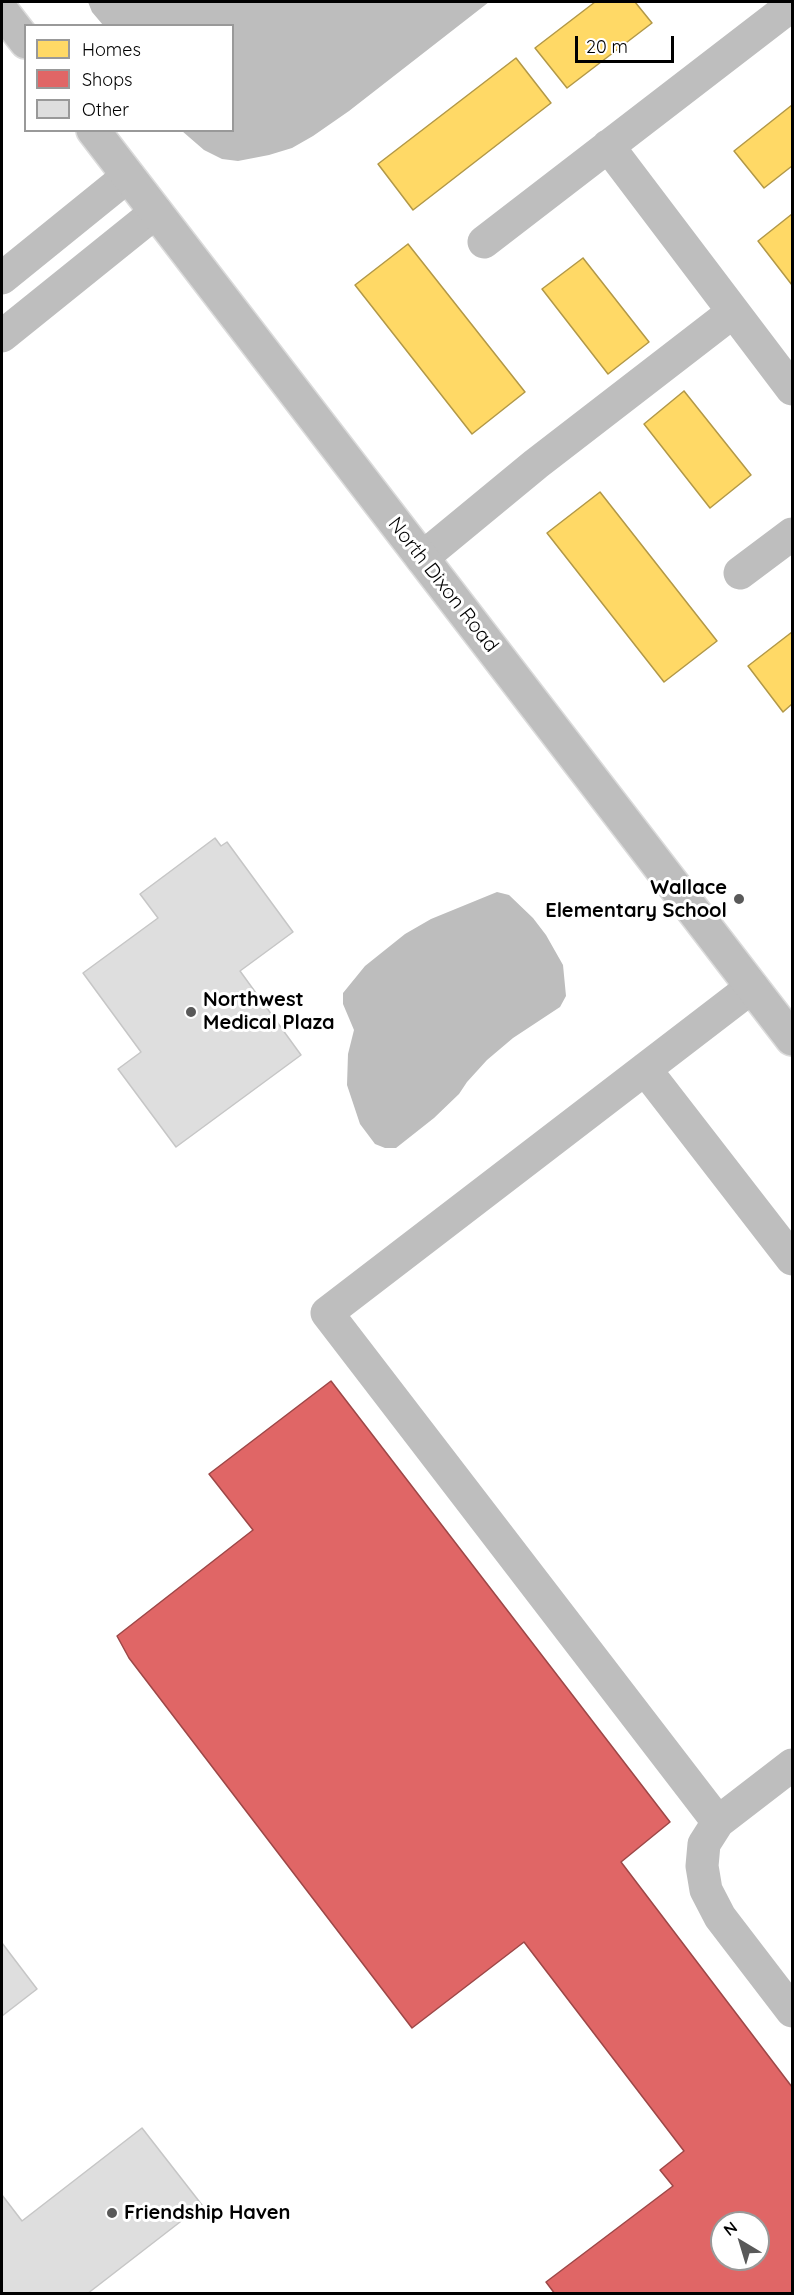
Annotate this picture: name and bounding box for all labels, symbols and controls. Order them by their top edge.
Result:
legend [24,24,234,132]
scale bar [578,24,677,62]
text: 20 m [586,35,628,58]
text: Homes [82,38,141,61]
text: Shops [82,68,133,91]
text: Other [82,98,129,121]
street label: North Dixon Road [383,513,503,657]
place label: Wallace Elementary School [545,876,727,923]
marker: Wallace Elementary School [732,892,746,906]
place label: Northwest Medical Plaza [203,988,335,1035]
marker: Northwest Medical Plaza [184,1005,198,1019]
place label: Friendship Haven [124,2201,291,2225]
marker: Friendship Haven [105,2206,119,2220]
north arrow [710,2211,770,2271]
text: N [719,2217,741,2240]

